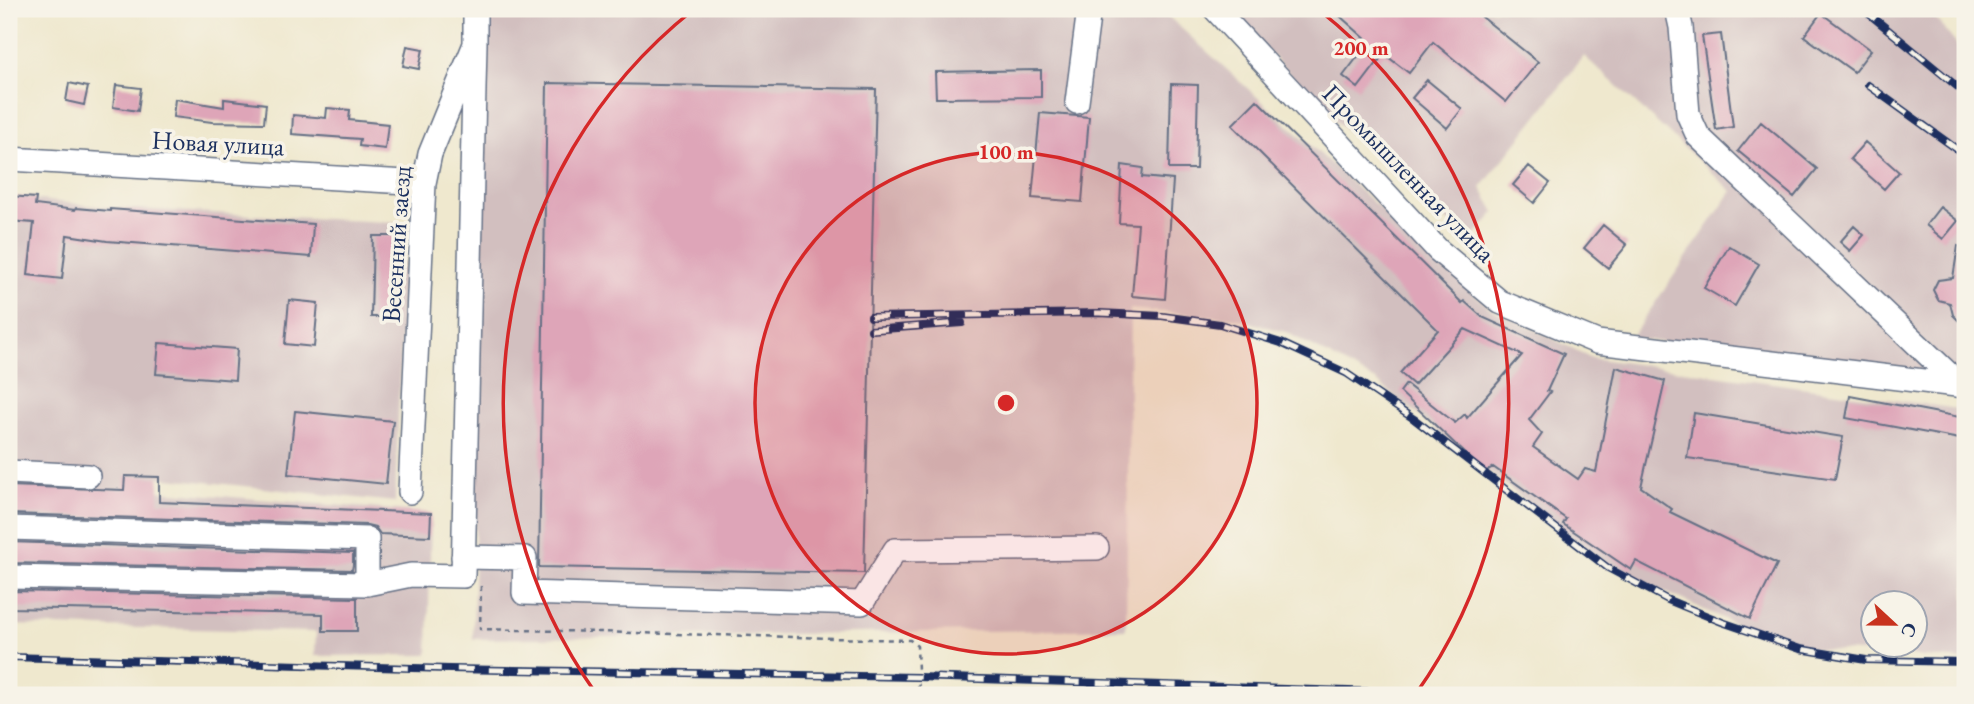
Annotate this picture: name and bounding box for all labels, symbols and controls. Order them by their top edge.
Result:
text: 200 m [1333,34,1389,61]
street label: Промышленная улица [1315,77,1503,270]
street label: Новая улица [151,123,286,163]
text: 100 m [978,138,1034,165]
street label: Весенний заезд [374,164,418,323]
centre of rings [994,391,1018,415]
north arrow [1858,588,1928,658]
text: С [1895,619,1923,641]

